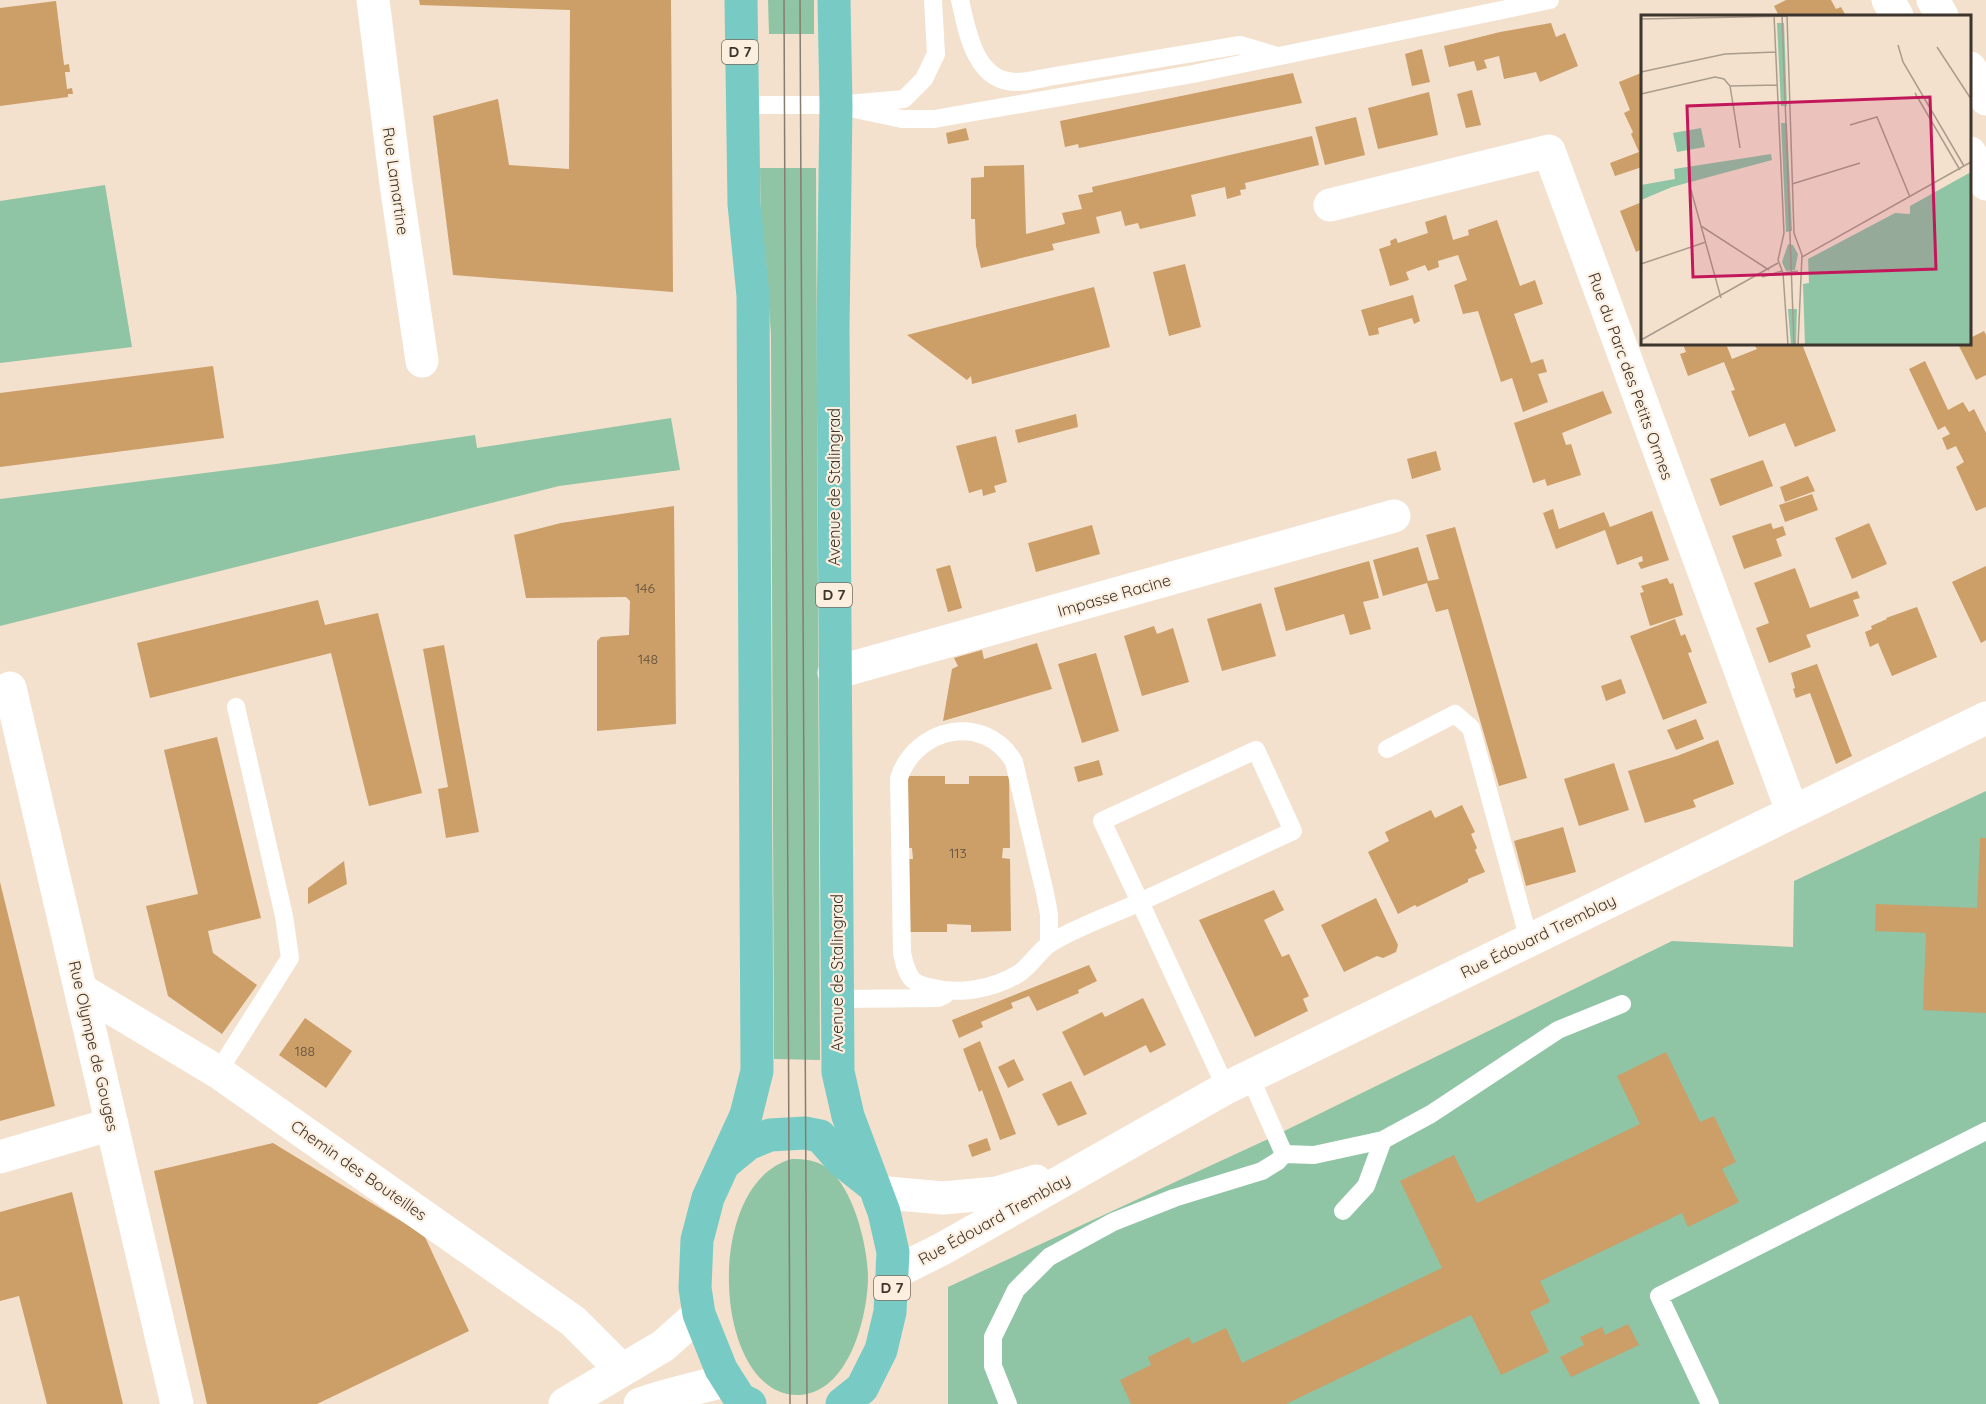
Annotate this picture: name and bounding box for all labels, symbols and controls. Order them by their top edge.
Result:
inset map [1641,15,1971,345]
road number: D 7 [722,40,758,64]
street label: Rue Lamartine [379,126,413,236]
street label: Rue du Parc des Petits Ormes [1584,270,1678,482]
street label: Avenue de Stalingrad [824,408,844,566]
street label: Impasse Racine [1055,569,1173,621]
house number: 146 [635,579,655,597]
road number: D 7 [816,583,852,607]
house number: 148 [638,650,658,668]
house number: 113 [949,844,967,862]
street label: Rue Édouard Tremblay [1457,890,1619,982]
street label: Avenue de Stalingrad [827,894,847,1052]
street label: Rue Olympe de Gouges [65,959,123,1133]
house number: 188 [295,1042,315,1060]
street label: Chemin des Bouteilles [287,1115,431,1225]
street label: Rue Édouard Tremblay [915,1169,1073,1269]
road number: D 7 [874,1276,910,1300]

